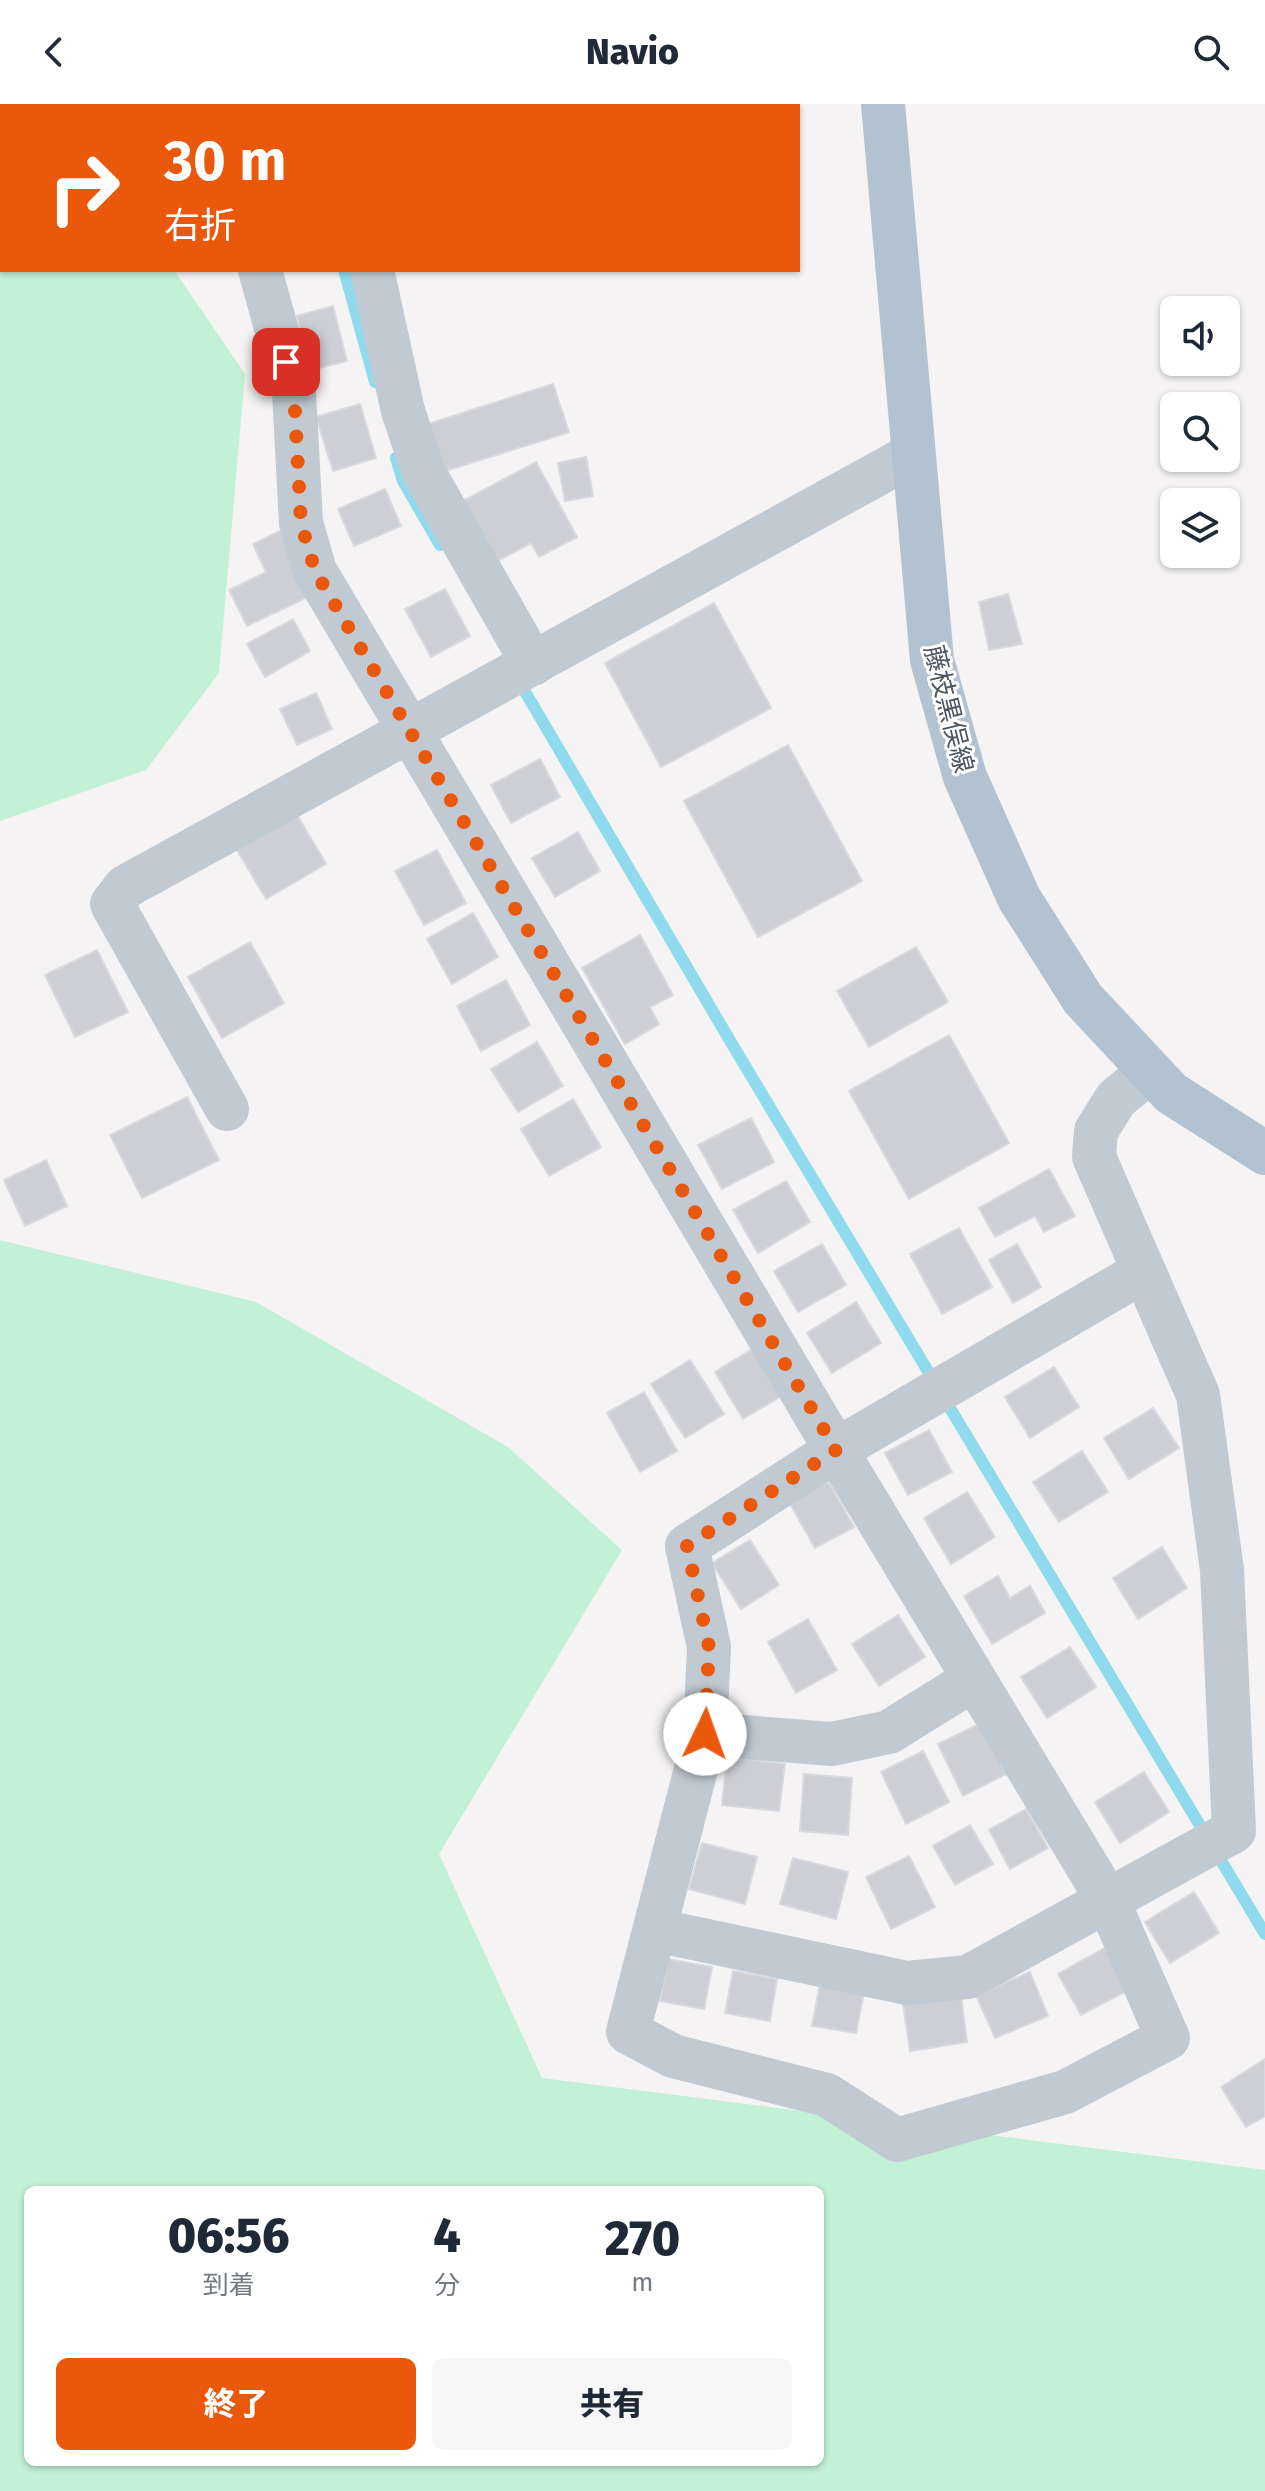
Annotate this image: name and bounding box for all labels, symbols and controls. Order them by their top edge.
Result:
icon: back [32,30,76,74]
text: Navio [586,30,679,74]
icon: search [1189,30,1233,74]
text: 30 m [164,128,286,195]
icon: right [32,136,136,240]
text: 右折 [164,204,236,248]
map controls [1160,296,1240,568]
button: sound [1160,296,1240,376]
pin [252,328,320,396]
icon: arrive [264,340,308,384]
button: search [1160,392,1240,472]
button: layers [1160,488,1240,568]
street label: 藤枝黒俣線 [918,642,979,776]
position arrow [663,1692,747,1776]
text: 06:56 [168,2207,289,2265]
text: 4 [433,2207,461,2265]
text: 270 [605,2210,680,2268]
text: m [631,2267,654,2298]
text: 到着 [203,2270,255,2301]
text: 分 [434,2270,460,2301]
button: 終了 [56,2358,416,2450]
button: 共有 [432,2358,792,2450]

